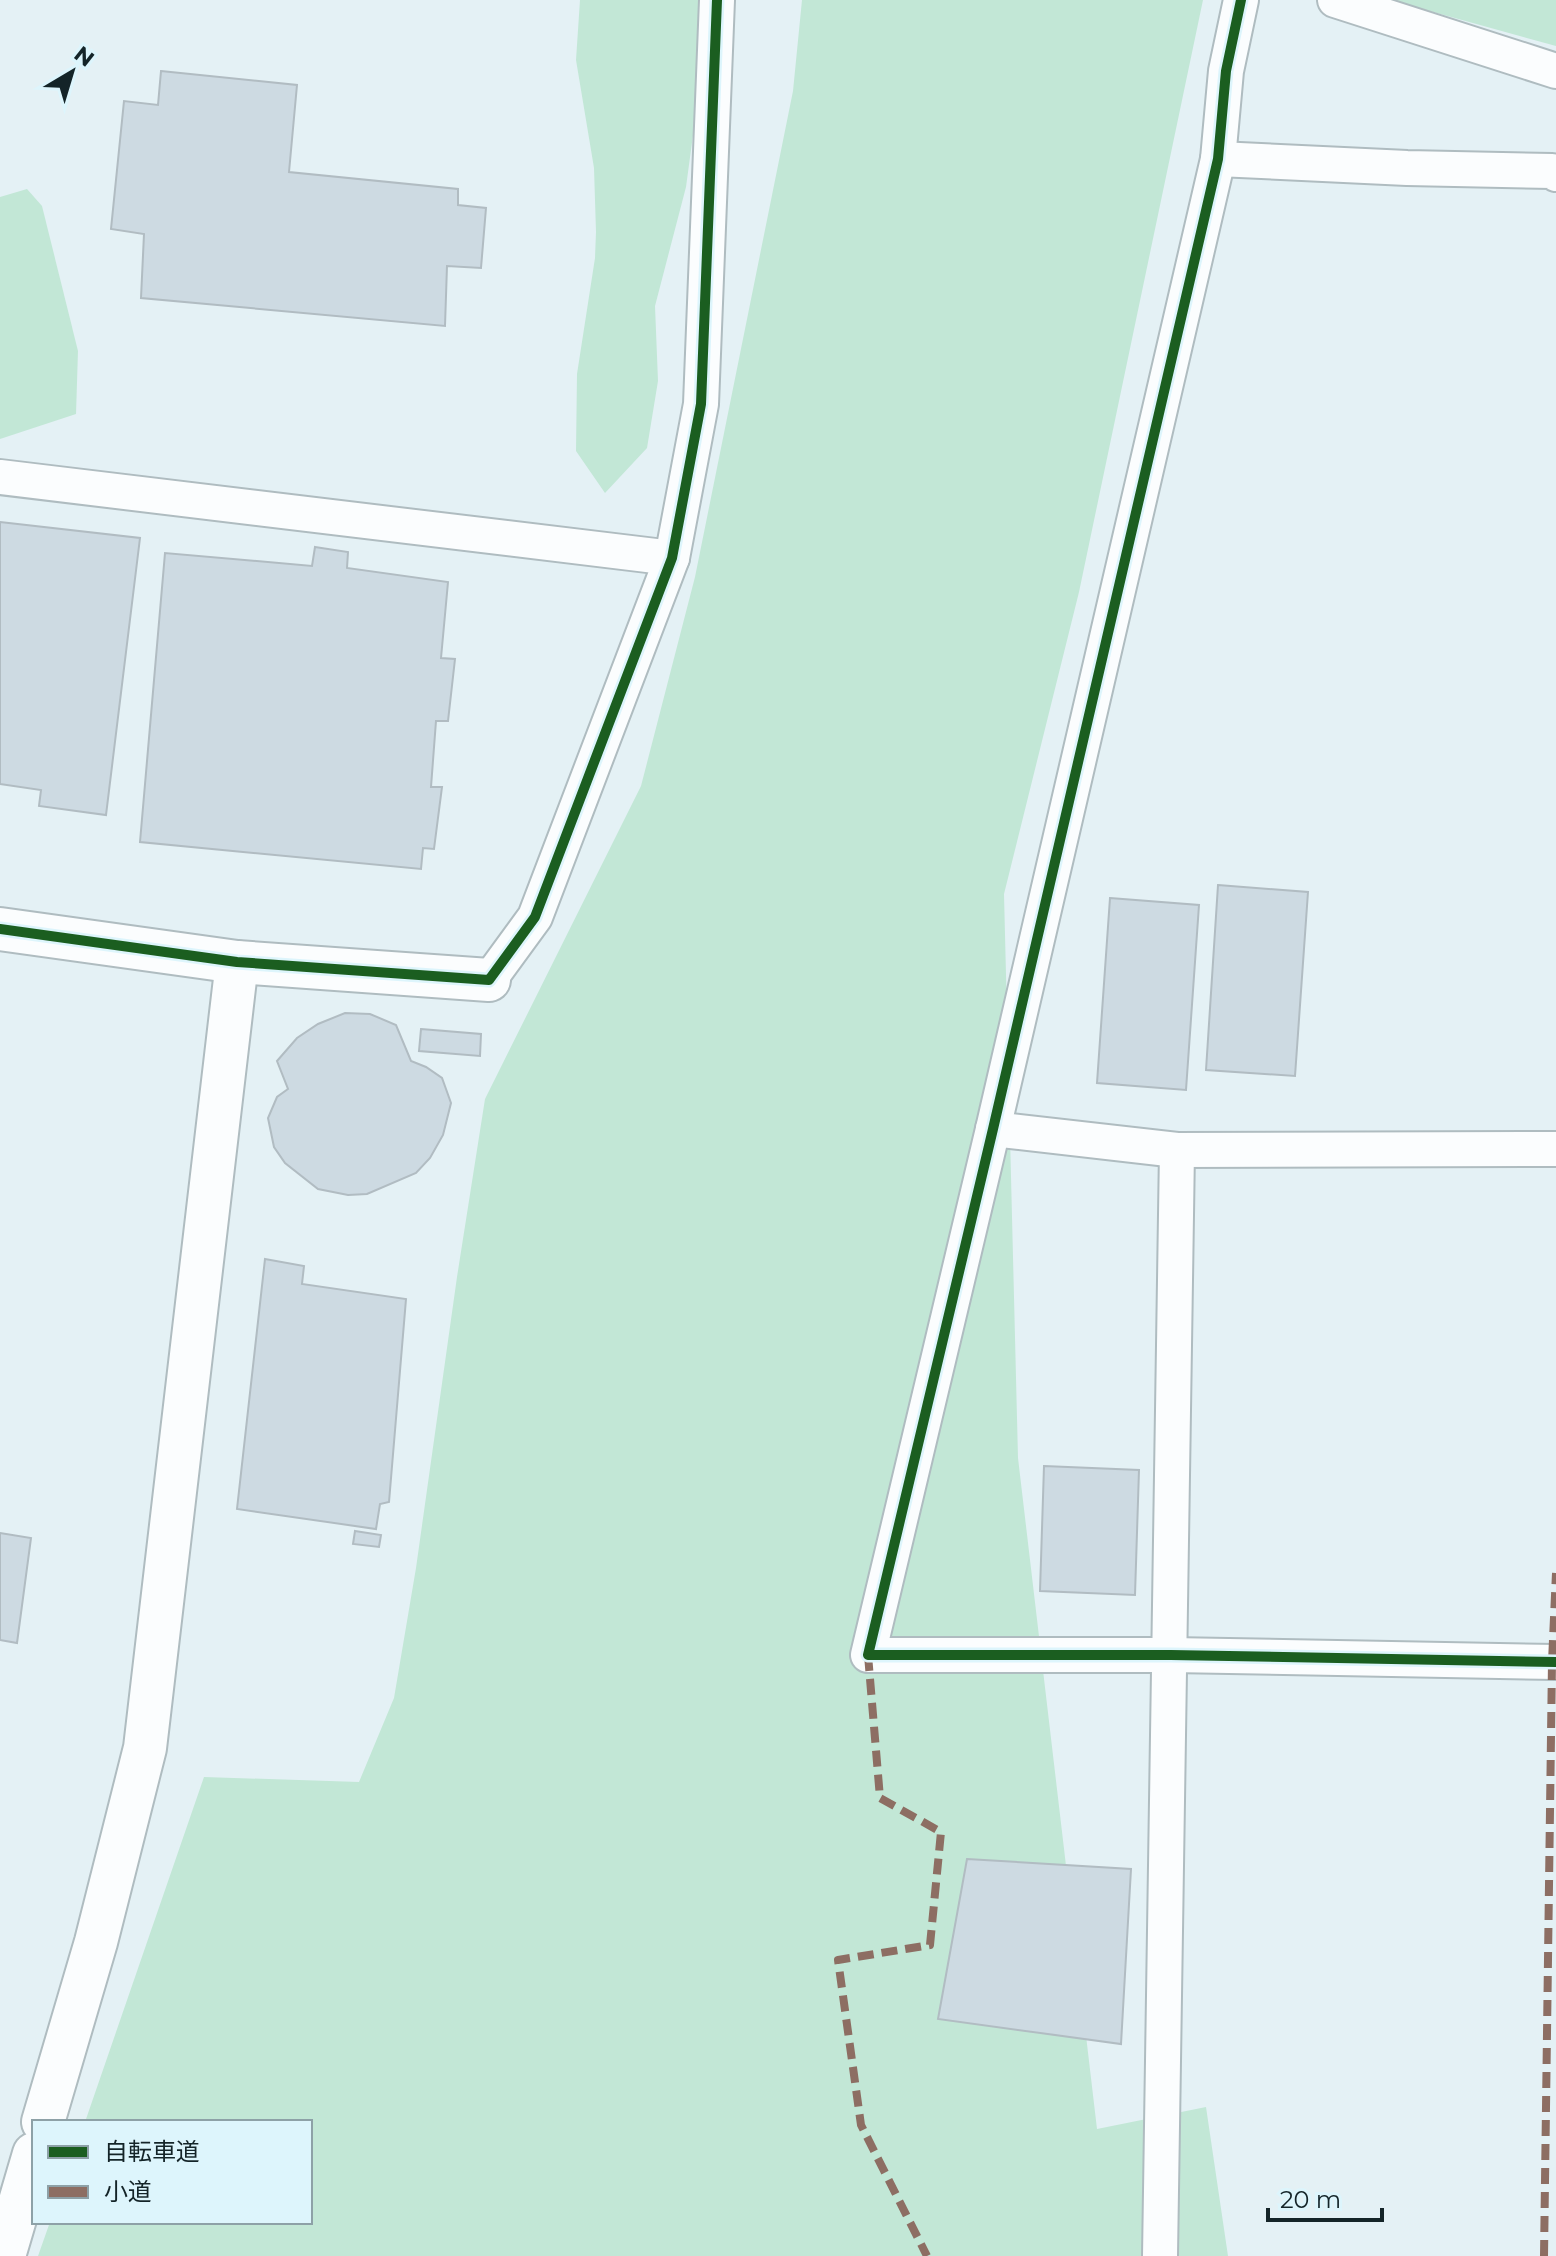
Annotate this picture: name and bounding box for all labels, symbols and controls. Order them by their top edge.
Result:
north arrow [32,32,112,112]
text: N [69,41,99,73]
legend [32,2120,312,2224]
text: 自転車道 [104,2137,200,2166]
scale bar [1268,2172,1382,2222]
text: 小道 [104,2177,152,2206]
text: 20 m [1280,2185,1341,2214]

